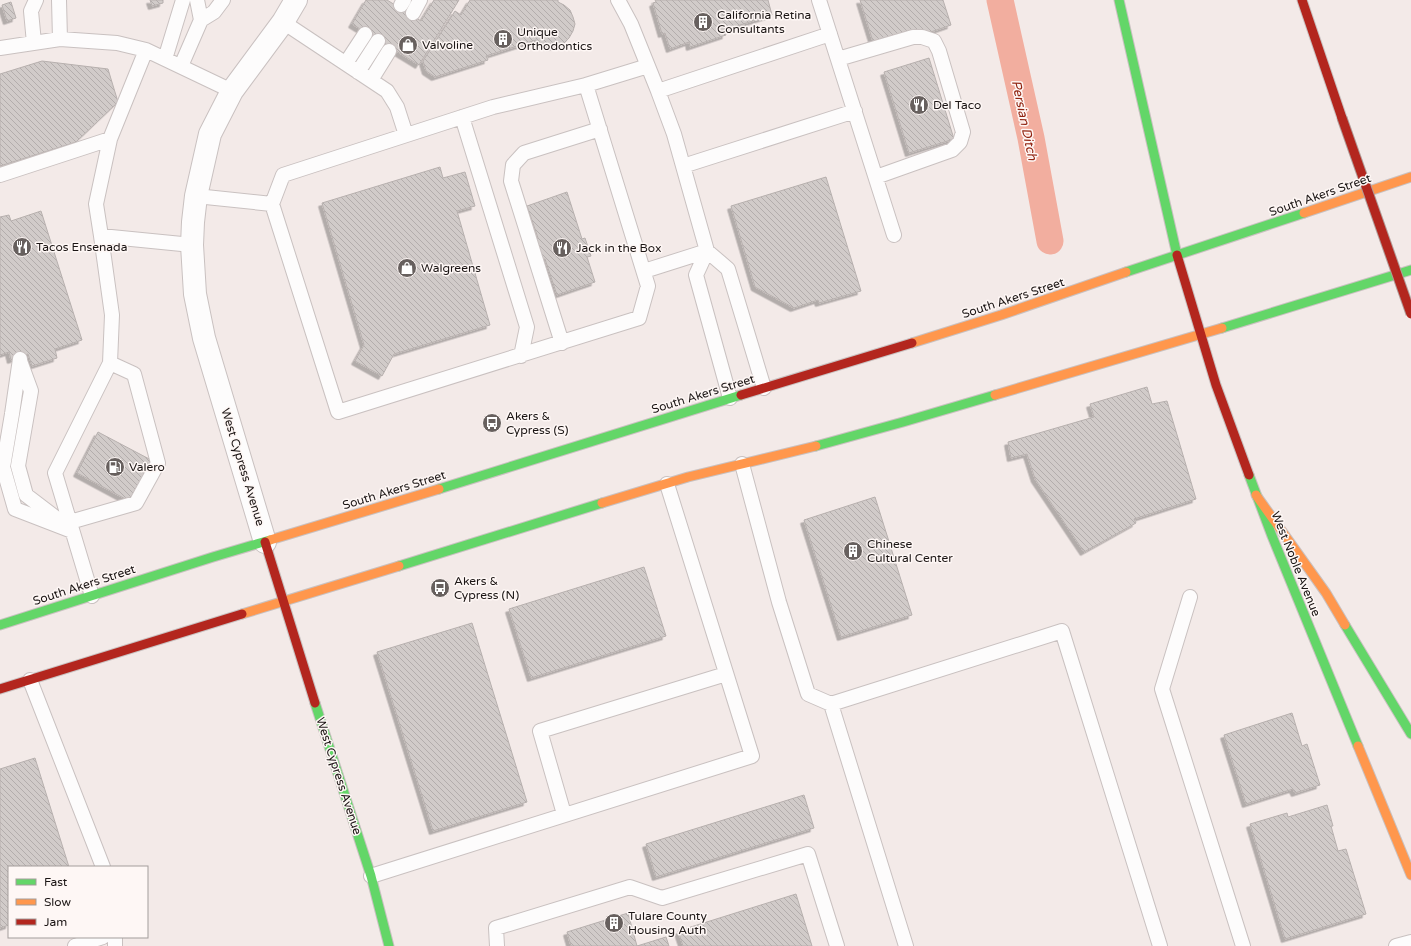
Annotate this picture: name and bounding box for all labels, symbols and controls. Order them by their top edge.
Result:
place label: California Retina Consultants [717,8,811,36]
building icon: California Retina Consultants [692,11,714,33]
place label: Unique Orthodontics [517,25,592,53]
building icon: Unique Orthodontics [492,28,514,50]
shop icon: Valvoline [397,34,419,56]
place label: Valvoline [422,38,473,52]
water label: Persian Ditch [1008,79,1041,163]
restaurant icon: Del Taco [908,94,930,116]
place label: Del Taco [933,98,981,112]
street label: South Akers Street [1267,171,1373,219]
restaurant icon: Tacos Ensenada [11,236,33,258]
restaurant icon: Jack in the Box [551,237,573,259]
place label: Tacos Ensenada [36,240,127,254]
place label: Jack in the Box [576,241,662,255]
shop icon: Walgreens [396,257,418,279]
place label: Walgreens [421,261,481,275]
street label: South Akers Street [960,275,1066,321]
street label: South Akers Street [650,372,757,416]
street label: West Cypress Avenue [218,406,268,528]
place label: Akers & Cypress (S) [506,409,569,437]
bus stop icon: Akers & Cypress (S) [481,412,503,434]
fuel station icon: Valero [104,456,126,478]
place label: Valero [129,460,165,474]
street label: South Akers Street [341,468,448,512]
street label: West Noble Avenue [1269,509,1324,619]
place label: Chinese Cultural Center [867,537,953,565]
building icon: Chinese Cultural Center [842,540,864,562]
street label: South Akers Street [31,562,137,608]
place label: Akers & Cypress (N) [454,574,519,602]
bus stop icon: Akers & Cypress (N) [429,577,451,599]
street label: West Cypress Avenue [313,716,365,837]
legend [8,866,148,938]
text: Fast [44,875,68,889]
text: Slow [44,895,71,909]
place label: Tulare County Housing Auth [628,909,707,937]
building icon: Tulare County Housing Auth [603,912,625,934]
text: Jam [44,915,67,929]

